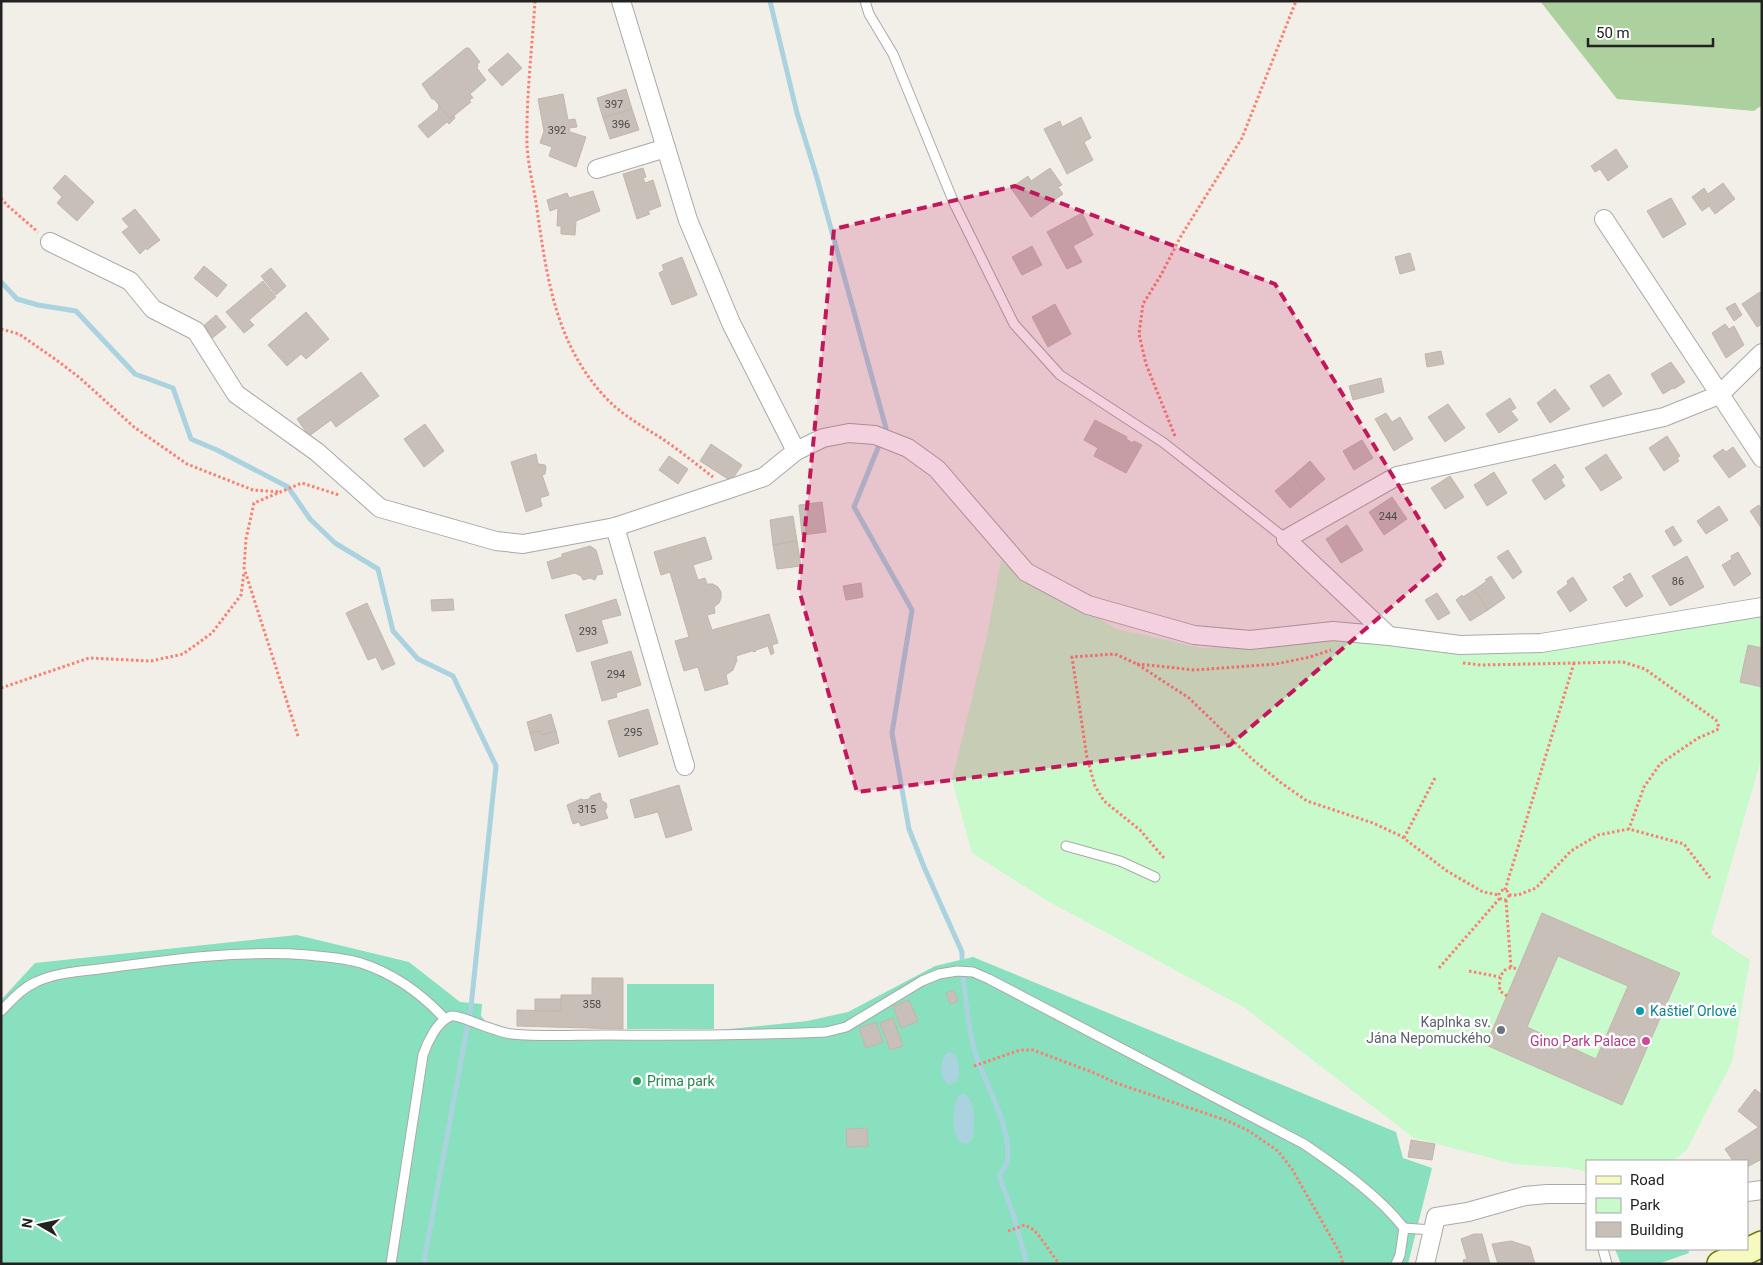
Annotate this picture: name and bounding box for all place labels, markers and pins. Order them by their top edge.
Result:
place label: Kaštieľ Orlové [1650,1003,1737,1019]
marker: Kaštieľ Orlové [1634,1005,1646,1017]
place label: Kaplnka sv. Jána Nepomuckého [1366,1014,1491,1046]
marker: Kaplnka sv. Jána Nepomuckého [1495,1024,1507,1036]
place label: Gino Park Palace [1530,1033,1636,1049]
marker: Gino Park Palace [1640,1035,1652,1047]
place label: Prima park [647,1073,716,1089]
marker: Prima park [631,1075,643,1087]

